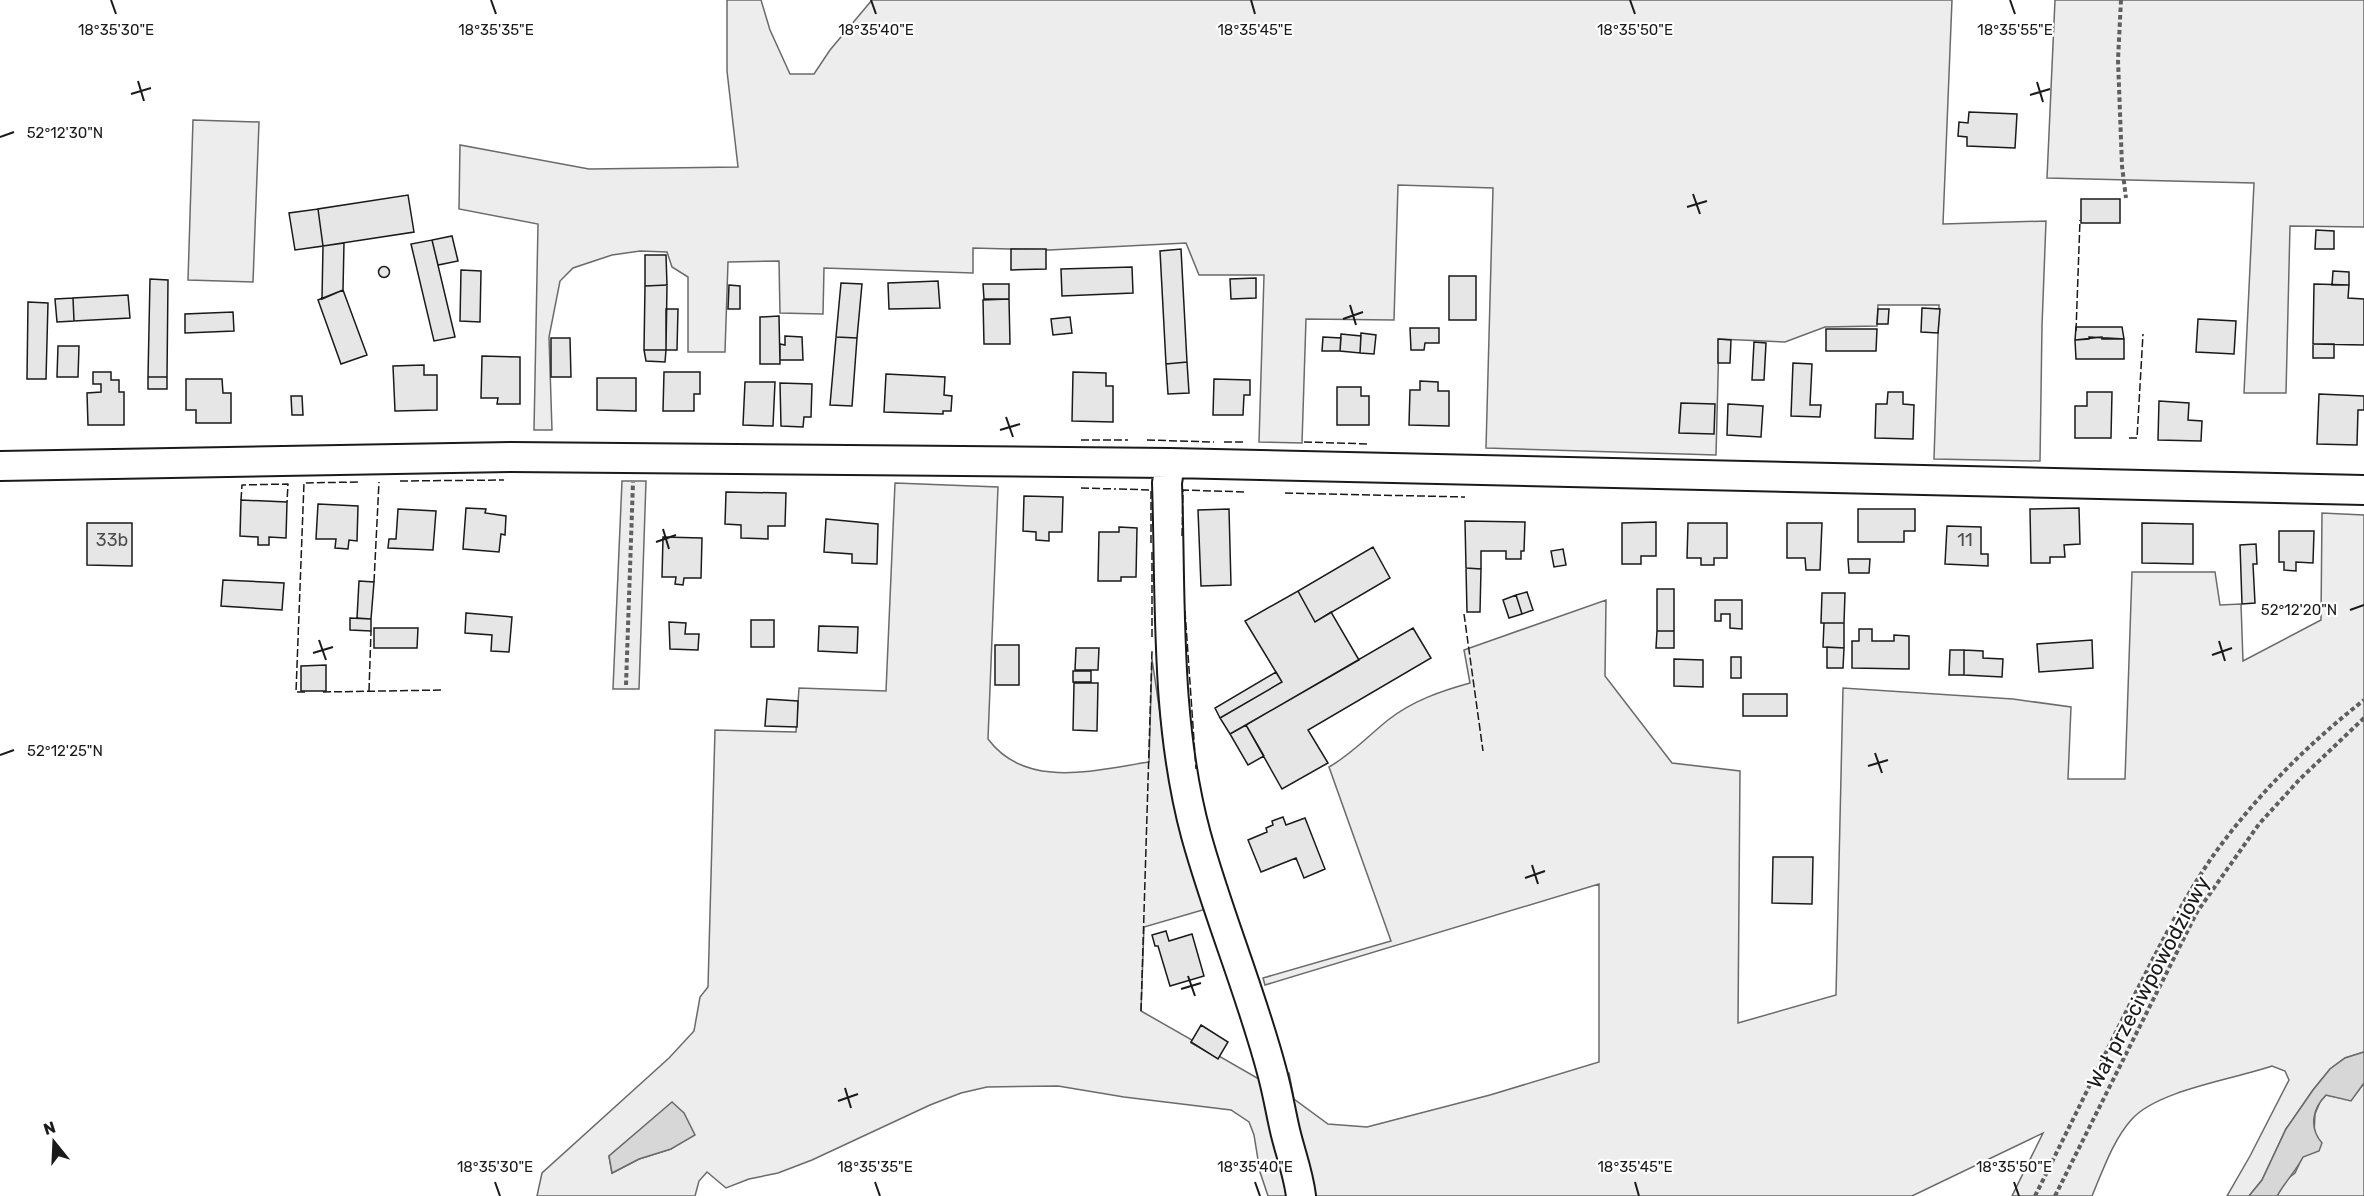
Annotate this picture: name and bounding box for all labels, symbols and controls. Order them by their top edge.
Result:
text: 18°35'30"E [78,21,154,39]
text: 18°35'35"E [458,21,534,39]
text: 18°35'40"E [838,21,914,39]
text: 18°35'45"E [1217,21,1293,39]
text: 18°35'50"E [1597,21,1673,39]
text: 18°35'55"E [1977,21,2053,39]
text: 52°12'30"N [27,124,103,142]
house number: 33b [96,529,128,551]
house number: 11 [1957,529,1973,551]
text: 52°12'20"N [2261,601,2337,619]
text: 52°12'25"N [27,742,103,760]
street label: Wał przeciwpowodziowy [2081,871,2215,1092]
north arrow [24,1112,84,1172]
text: N [41,1117,58,1139]
text: 18°35'30"E [457,1158,533,1176]
text: 18°35'35"E [837,1158,913,1176]
text: 18°35'40"E [1217,1158,1293,1176]
text: 18°35'45"E [1597,1158,1673,1176]
text: 18°35'50"E [1976,1158,2052,1176]

